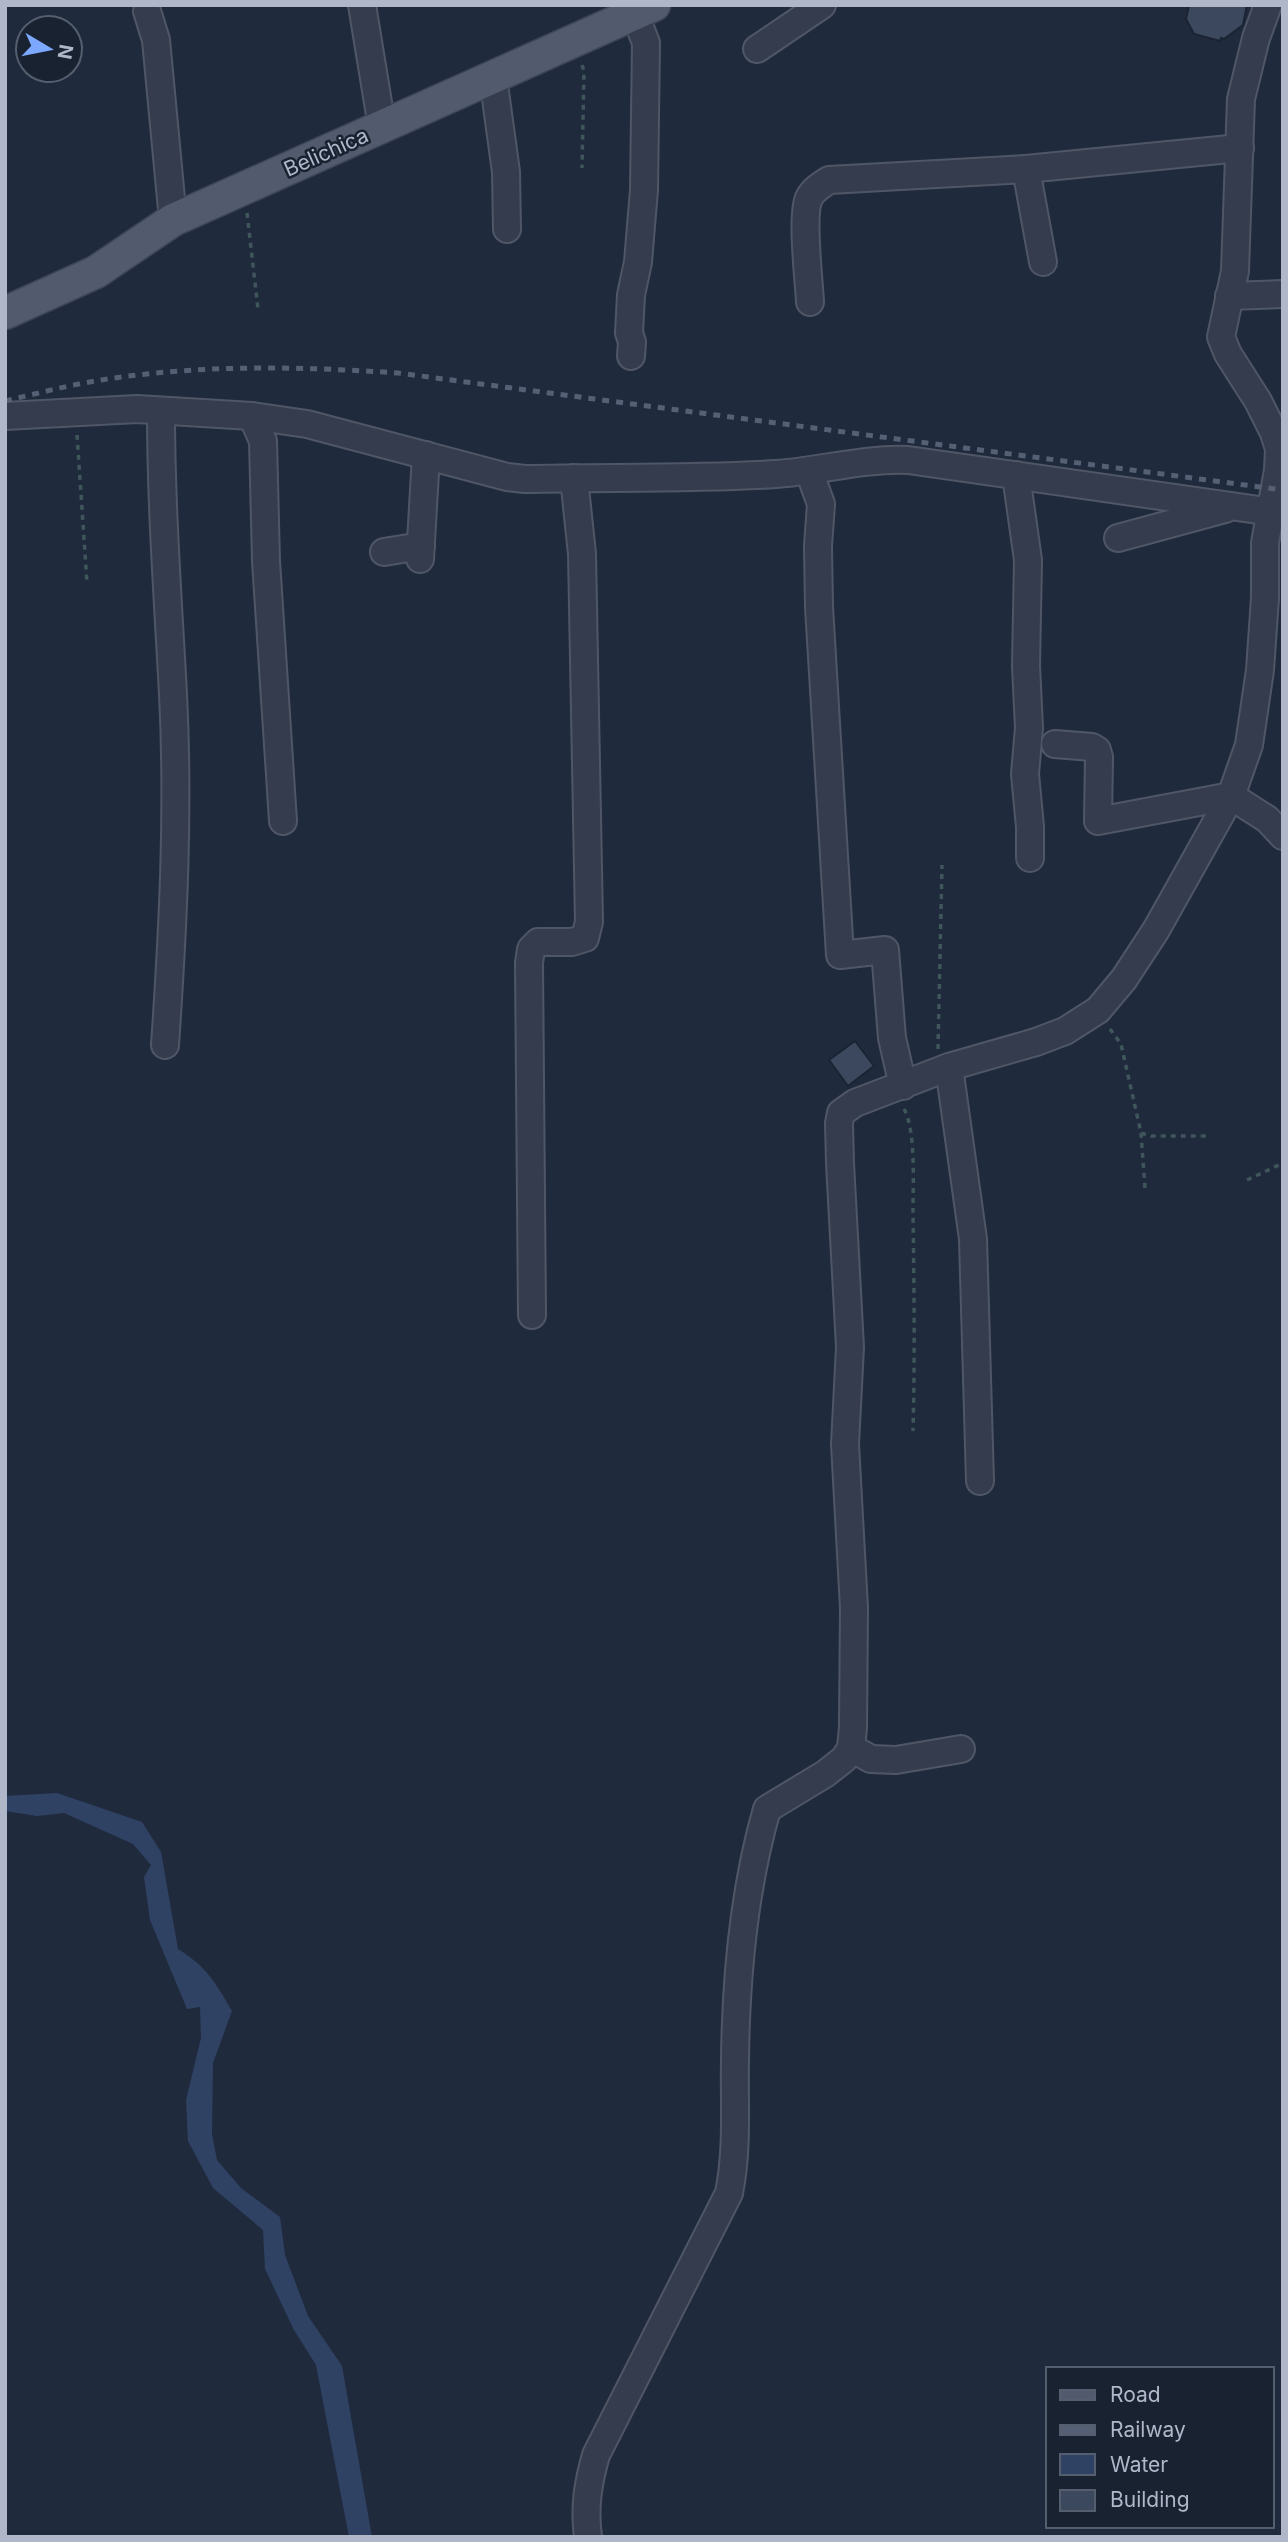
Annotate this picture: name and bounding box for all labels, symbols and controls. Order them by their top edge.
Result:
north arrow [14,14,84,84]
text: N [53,43,78,61]
street label: Belichica [280,122,372,182]
legend [1046,2367,1274,2528]
text: Road [1110,2382,1161,2407]
text: Railway [1110,2417,1186,2442]
text: Water [1110,2452,1168,2477]
text: Building [1110,2487,1190,2512]

